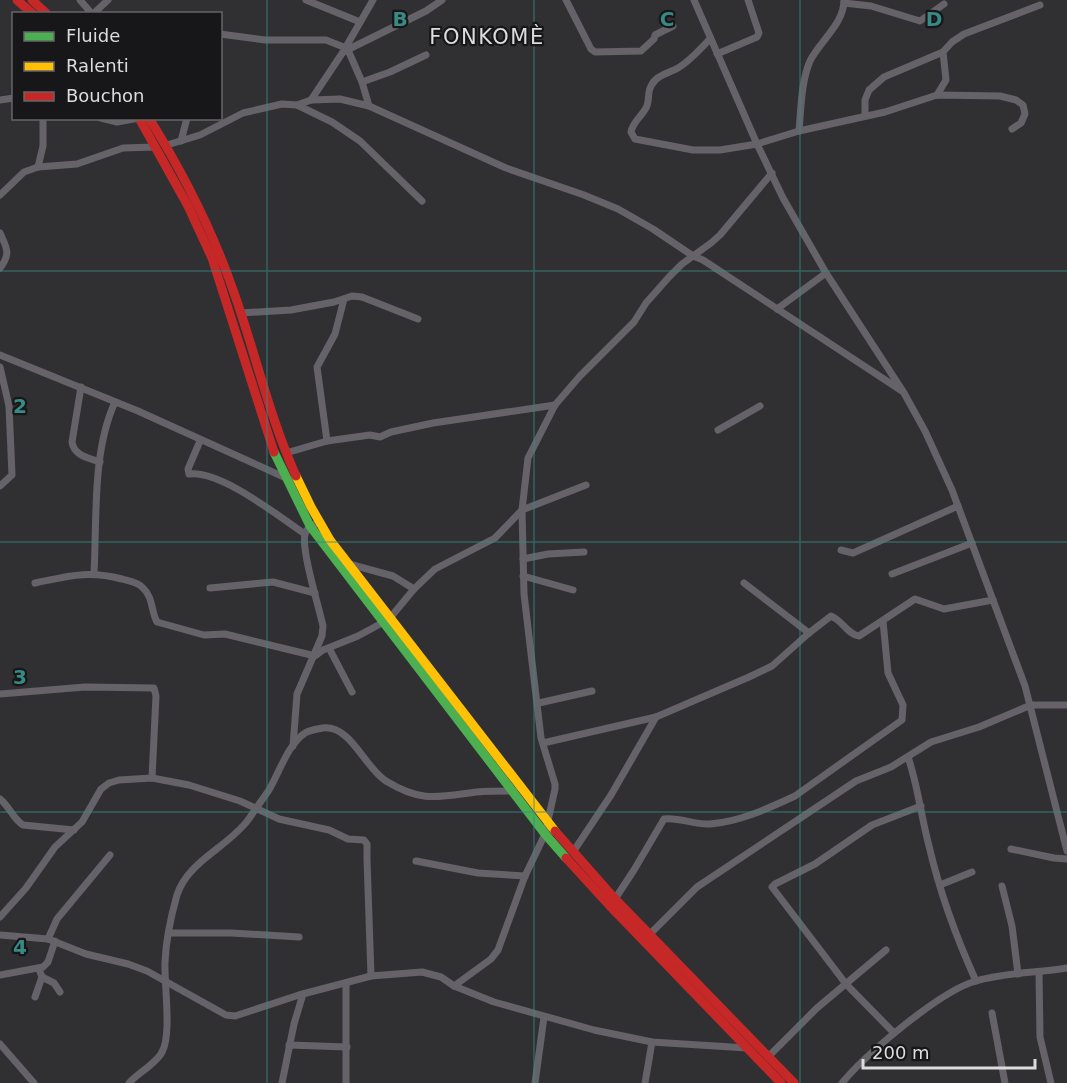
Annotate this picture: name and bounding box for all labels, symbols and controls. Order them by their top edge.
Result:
text: B [392,7,408,31]
text: C [660,7,674,31]
text: D [926,7,942,31]
legend [12,12,222,120]
district label: FONKOMÈ [429,24,545,49]
text: Fluide [66,25,120,46]
text: Ralenti [66,55,129,76]
text: Bouchon [66,85,145,106]
text: 2 [13,394,27,418]
text: 3 [13,665,27,689]
text: 4 [13,935,27,959]
scale bar [863,1032,1036,1070]
text: 200 m [872,1042,930,1063]

